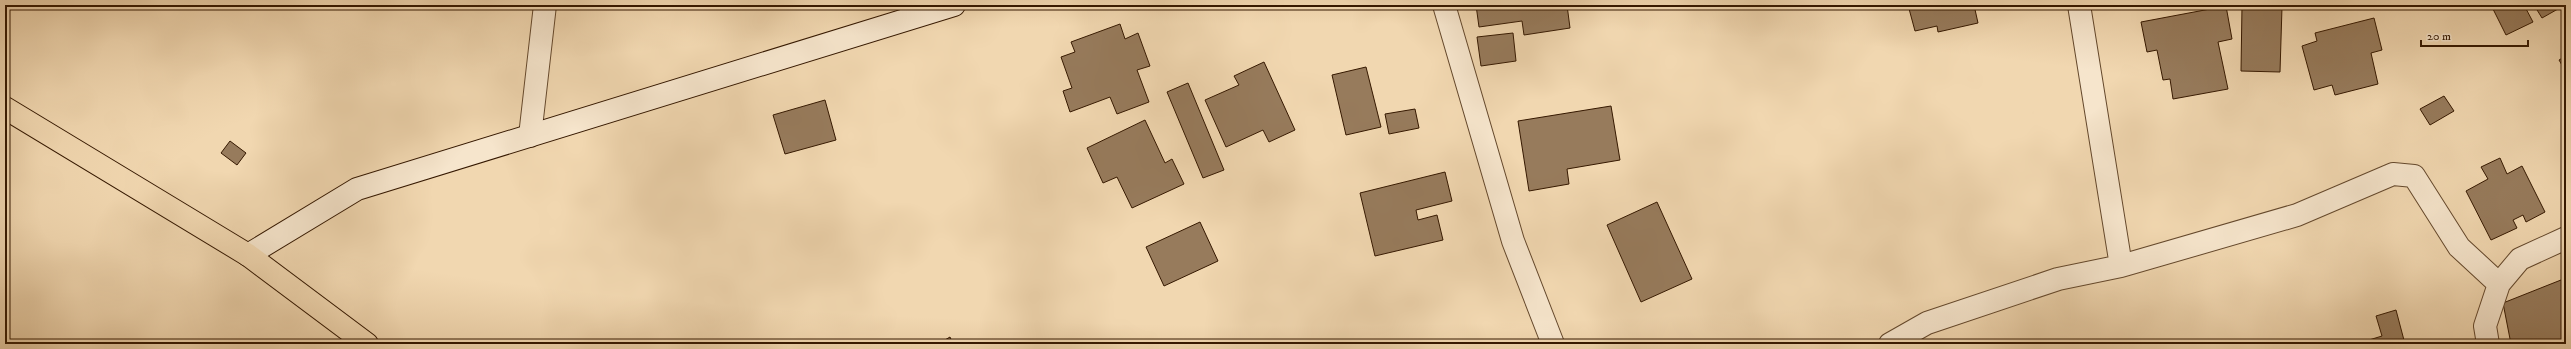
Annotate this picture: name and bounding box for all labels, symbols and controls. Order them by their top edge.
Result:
scale bar [2421,22,2528,48]
text: 20 m [2427,29,2451,44]

